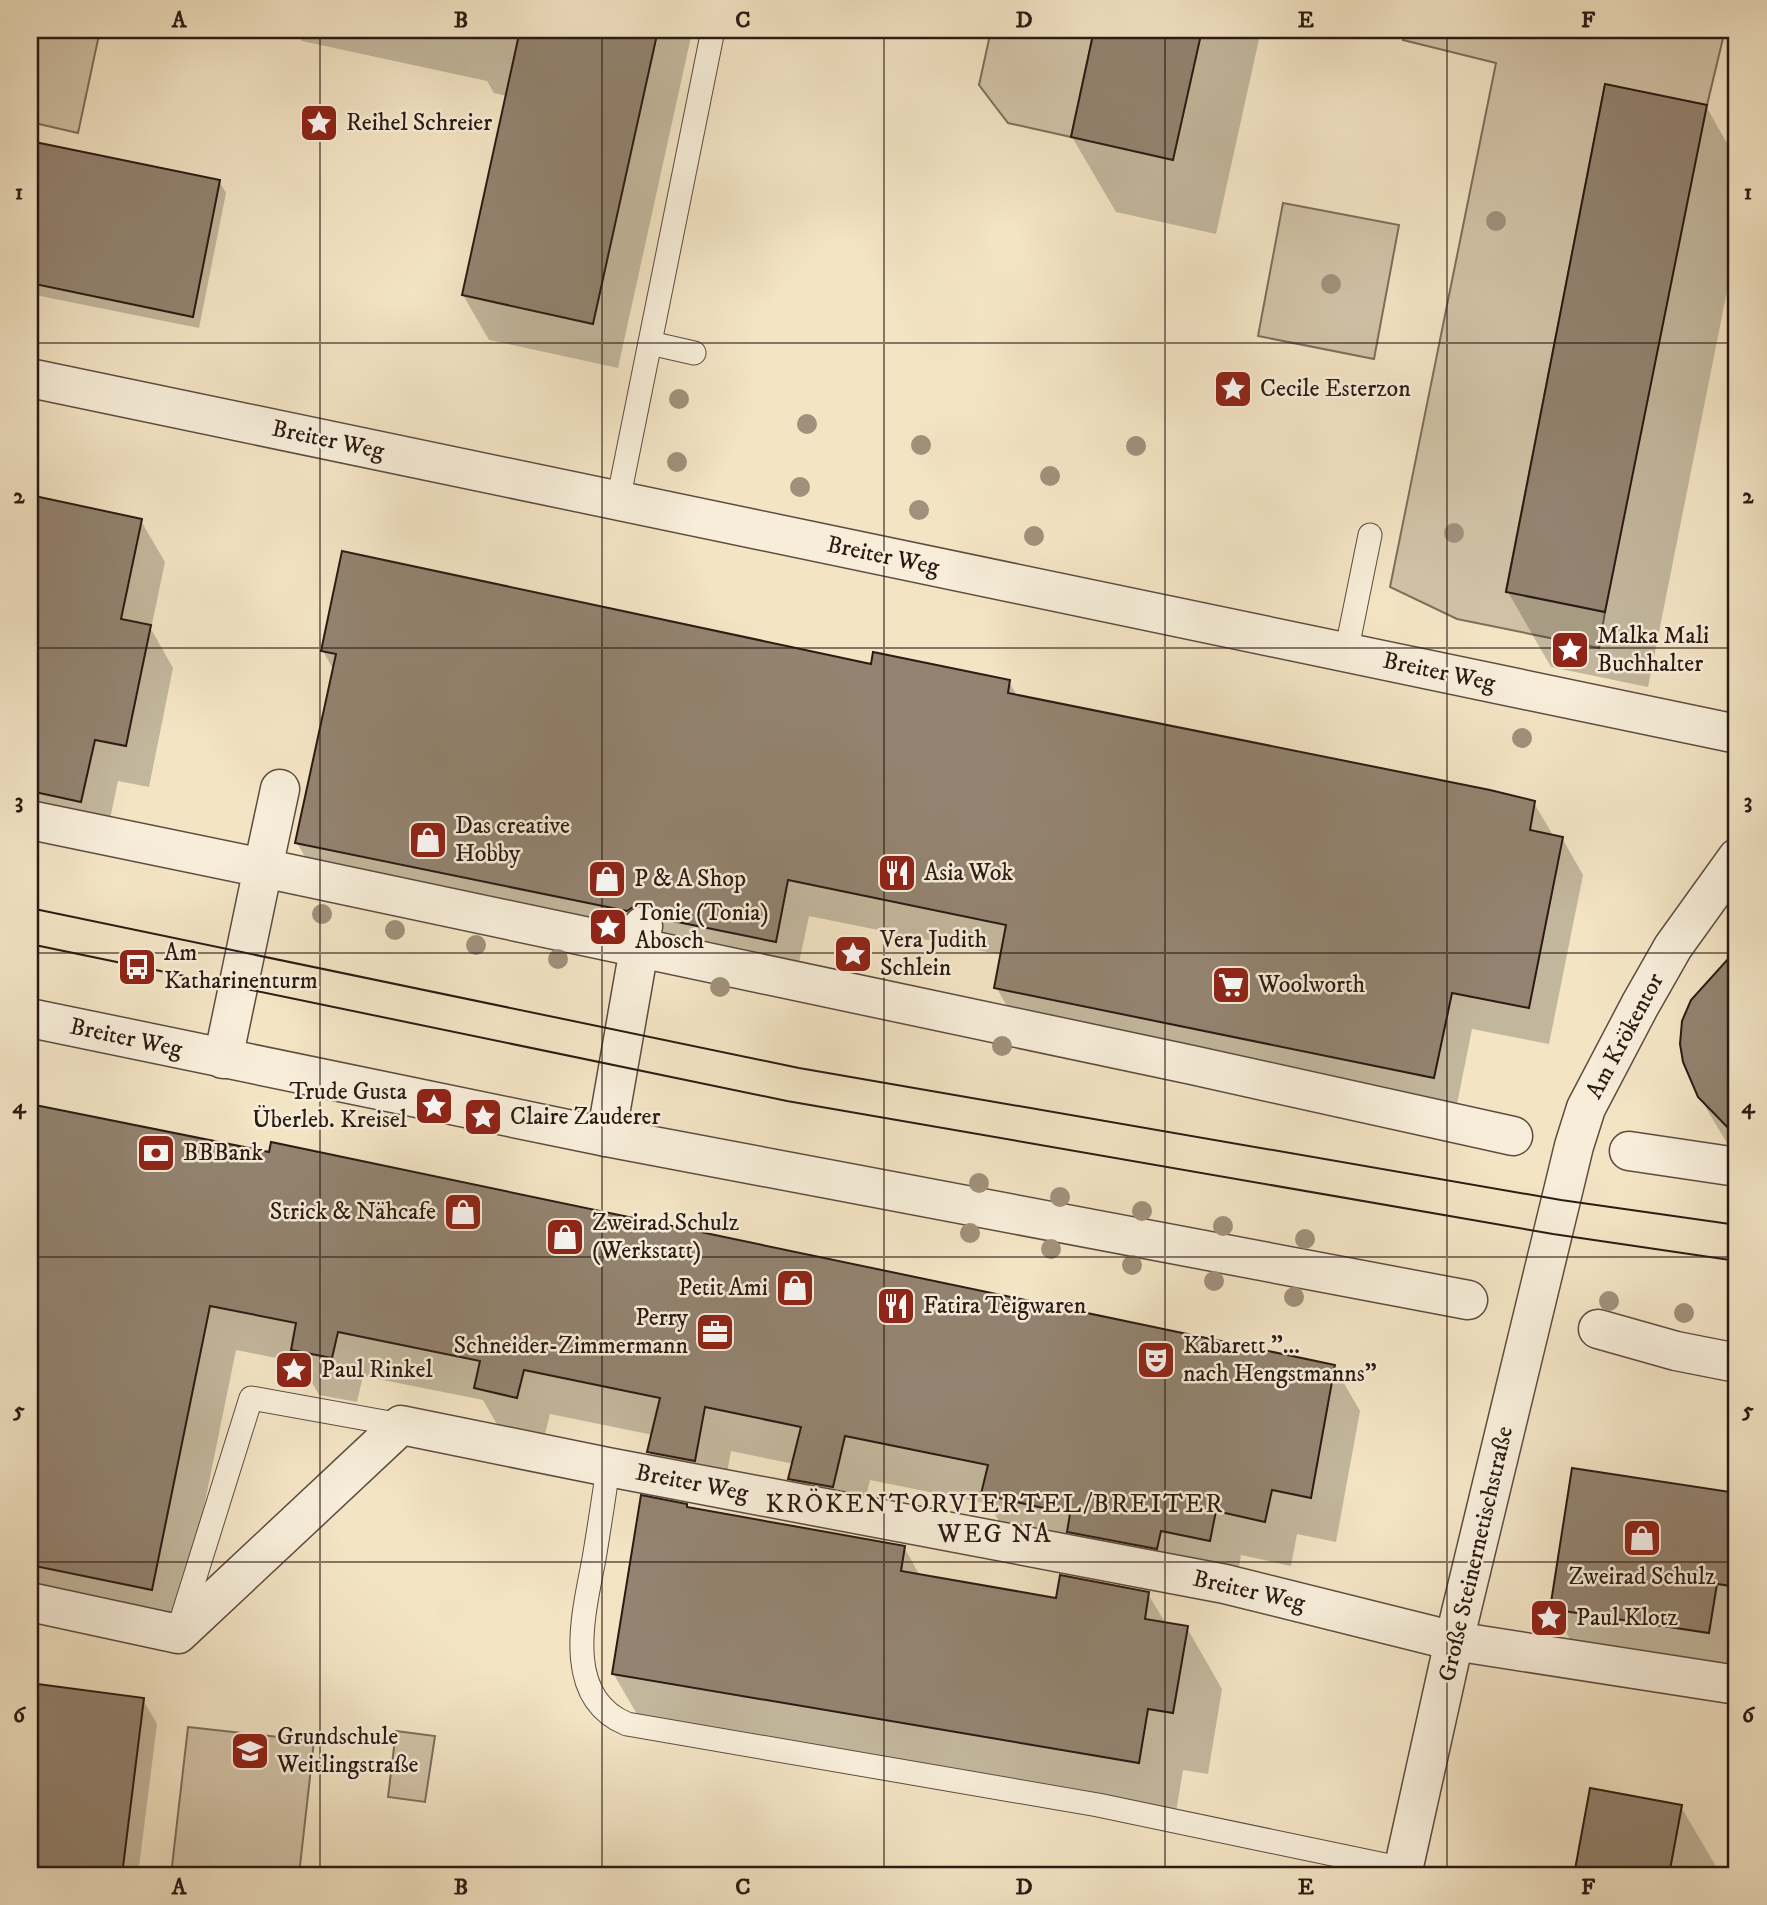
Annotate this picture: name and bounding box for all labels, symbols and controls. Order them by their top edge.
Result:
text: A [171,6,188,35]
text: B [454,6,468,35]
text: C [735,6,751,35]
text: D [1015,6,1033,35]
text: E [1298,6,1314,35]
text: F [1581,6,1596,35]
place icon: Reihel Schreier [298,102,340,144]
place label: Reihel Schreier [346,108,492,138]
text: 1 [15,178,23,207]
text: 1 [1744,178,1752,207]
place icon: Cecile Esterzon [1212,368,1254,410]
place label: Cecile Esterzon [1260,374,1411,404]
street label: Breiter Weg [269,413,387,467]
text: 2 [13,482,25,511]
text: 2 [1742,482,1754,511]
street label: Breiter Weg [824,529,942,583]
place label: Malka Mali Buchhalter [1597,621,1709,679]
place icon: Malka Mali Buchhalter [1549,629,1591,671]
street label: Breiter Weg [1380,645,1498,699]
text: 3 [15,787,23,816]
text: 3 [1744,787,1752,816]
place label: Das creative Hobby [455,811,570,869]
shop icon: Das creative Hobby [407,819,449,861]
restaurant icon: Asia Wok [876,852,918,894]
shop icon: P & A Shop [586,858,628,900]
place label: Asia Wok [924,858,1013,888]
place label: P & A Shop [634,864,746,894]
place label: Tonie (Tonia) Abosch [635,898,769,956]
place icon: Tonie (Tonia) Abosch [587,906,629,948]
place label: Vera Judith Schlein [879,925,988,983]
place icon: Vera Judith Schlein [832,933,874,975]
place label: Am Katharinenturm [164,938,318,996]
bus stop icon: Am Katharinenturm [116,946,158,988]
supermarket icon: Woolworth [1210,964,1252,1006]
street label: Am Krökentor [1579,968,1671,1104]
place label: Woolworth [1257,970,1366,1000]
street label: Breiter Weg [67,1011,185,1065]
place label: Trude Gusta Überleb. Kreisel [252,1077,408,1135]
place icon: Trude Gusta Überleb. Kreisel [413,1085,455,1127]
text: 4 [12,1092,27,1121]
text: 4 [1741,1092,1756,1121]
place icon: Claire Zauderer [462,1096,504,1138]
place label: Claire Zauderer [510,1102,661,1132]
bank icon: BBBank [135,1132,177,1174]
place label: BBBank [183,1138,263,1168]
shop icon: Strick & Nähcafe [442,1191,484,1233]
place label: Strick & Nähcafe [270,1197,436,1227]
place label: Zweirad Schulz (Werkstatt) [592,1208,740,1266]
shop icon: Zweirad Schulz (Werkstatt) [544,1216,586,1258]
shop icon: Petit Ami [774,1267,816,1309]
place label: Petit Ami [678,1273,768,1303]
restaurant icon: Fatira Teigwaren [875,1285,917,1327]
place label: Fatira Teigwaren [923,1291,1087,1321]
place label: Perry Schneider-Zimmermann [454,1303,689,1361]
office icon: Perry Schneider-Zimmermann [694,1311,736,1353]
place label: Kabarett "... nach Hengstmanns" [1183,1331,1377,1389]
theatre icon: Kabarett "... nach Hengstmanns" [1135,1339,1177,1381]
place icon: Paul Rinkel [273,1349,315,1391]
place label: Paul Rinkel [321,1355,433,1385]
text: 5 [12,1396,25,1425]
text: 5 [1741,1396,1754,1425]
street label: Große Steinernetischstraße [1432,1423,1520,1685]
street label: Breiter Weg [633,1457,751,1509]
district label: KRÖKENTORVIERTEL/BREITER WEG NA [765,1488,1225,1551]
shop icon: Zweirad Schulz [1621,1517,1663,1559]
place label: Zweirad Schulz [1568,1562,1716,1592]
street label: Breiter Weg [1190,1564,1308,1619]
place icon: Paul Klotz [1528,1597,1570,1639]
place label: Paul Klotz [1576,1603,1678,1633]
text: 6 [13,1701,27,1730]
text: 6 [1742,1701,1756,1730]
place label: Grundschule Weitlingstraße [276,1722,419,1780]
school or university icon: Grundschule Weitlingstraße [229,1730,271,1772]
text: A [171,1873,188,1902]
text: B [454,1873,468,1902]
text: C [735,1873,751,1902]
text: D [1015,1873,1033,1902]
text: E [1298,1873,1314,1902]
text: F [1581,1873,1596,1902]

